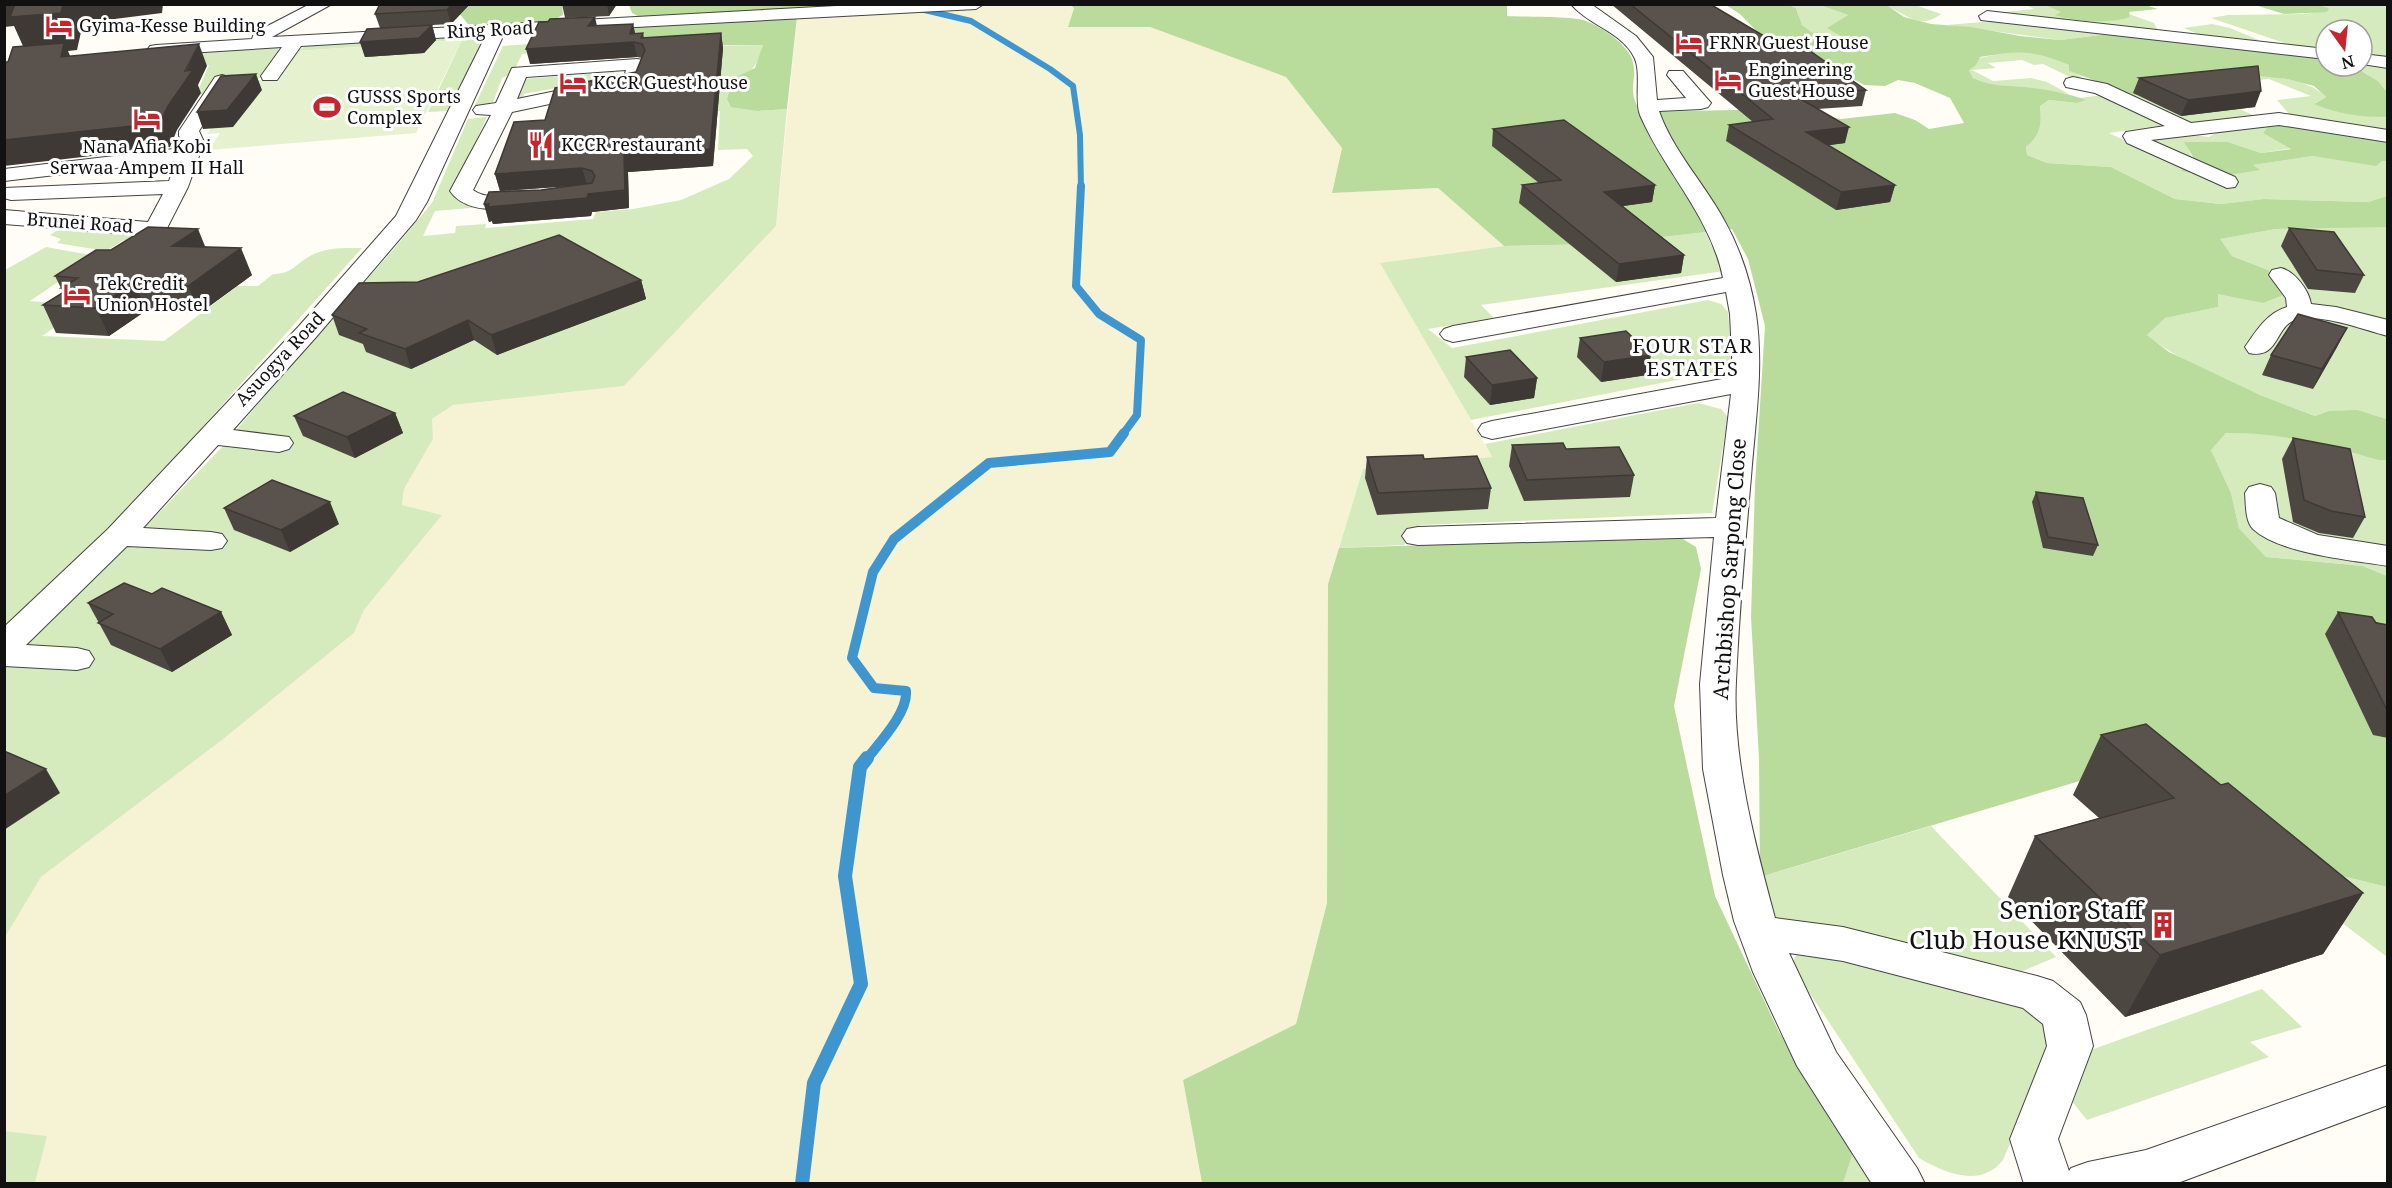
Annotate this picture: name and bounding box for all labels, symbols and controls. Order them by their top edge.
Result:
hotel icon: Gyima-Kesse Building [44,11,74,41]
place label: Gyima-Kesse Building [79,13,266,37]
street label: Ring Road [446,15,534,43]
north arrow [2314,18,2374,78]
hotel icon: FRNR Guest House [1674,28,1704,58]
place label: FRNR Guest House [1709,30,1869,54]
text: N [2339,50,2357,75]
place label: Engineering Guest House [1748,57,1855,102]
hotel icon: Engineering Guest House [1713,65,1743,95]
hotel icon: KCCR Guest house [558,68,588,98]
place label: KCCR Guest house [593,70,748,94]
place label: GUSSS Sports Complex [347,84,461,129]
sports icon: GUSSS Sports Complex [312,92,342,122]
hotel icon: Nana Afia Kobi Serwaa Ampem II Hall [132,104,162,134]
restaurant icon: KCCR restaurant [526,130,556,160]
place label: KCCR restaurant [561,132,702,156]
place label: Nana Afia Kobi Serwaa Ampem II Hall [50,134,244,179]
street label: Brunei Road [26,206,134,238]
place label: Tek Credit Union Hostel [97,271,209,316]
hotel icon: Tek Credit Union Hostel [62,279,92,309]
street label: Asuogya Road [229,306,329,411]
district label: FOUR STAR ESTATES [1632,332,1754,382]
street label: Archbishop Sarpong Close [1706,437,1752,701]
place label: Senior Staff Club House KNUST [1909,891,2146,957]
building icon: Senior Staff Club House KNUST [2148,910,2178,940]

